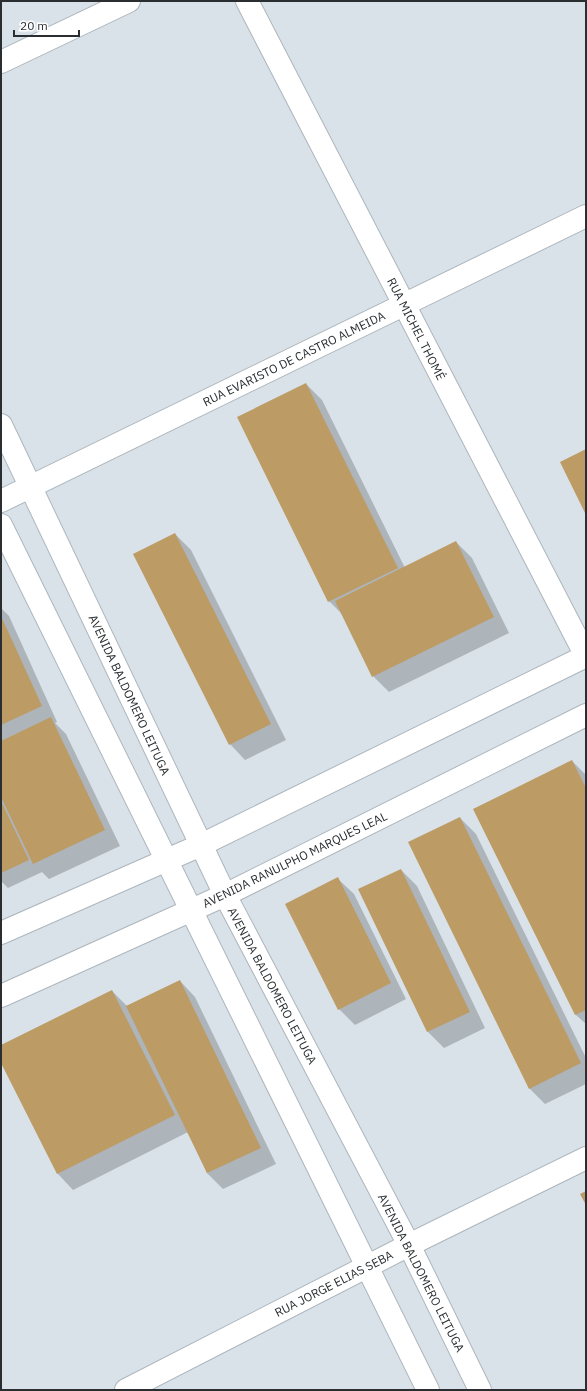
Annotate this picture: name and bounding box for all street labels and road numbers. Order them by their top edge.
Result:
street label: RUA MICHEL THOMÉ [384,275,449,382]
street label: RUA EVARISTO DE CASTRO ALMEIDA [200,308,388,409]
street label: AVENIDA BALDOMERO LEITUGA [86,612,173,778]
street label: AVENIDA RANULPHO MARQUES LEAL [200,808,389,911]
street label: AVENIDA BALDOMERO LEITUGA [225,905,320,1067]
street label: AVENIDA BALDOMERO LEITUGA [375,1191,468,1355]
street label: RUA JORGE ELIAS SEBA [272,1247,396,1320]

